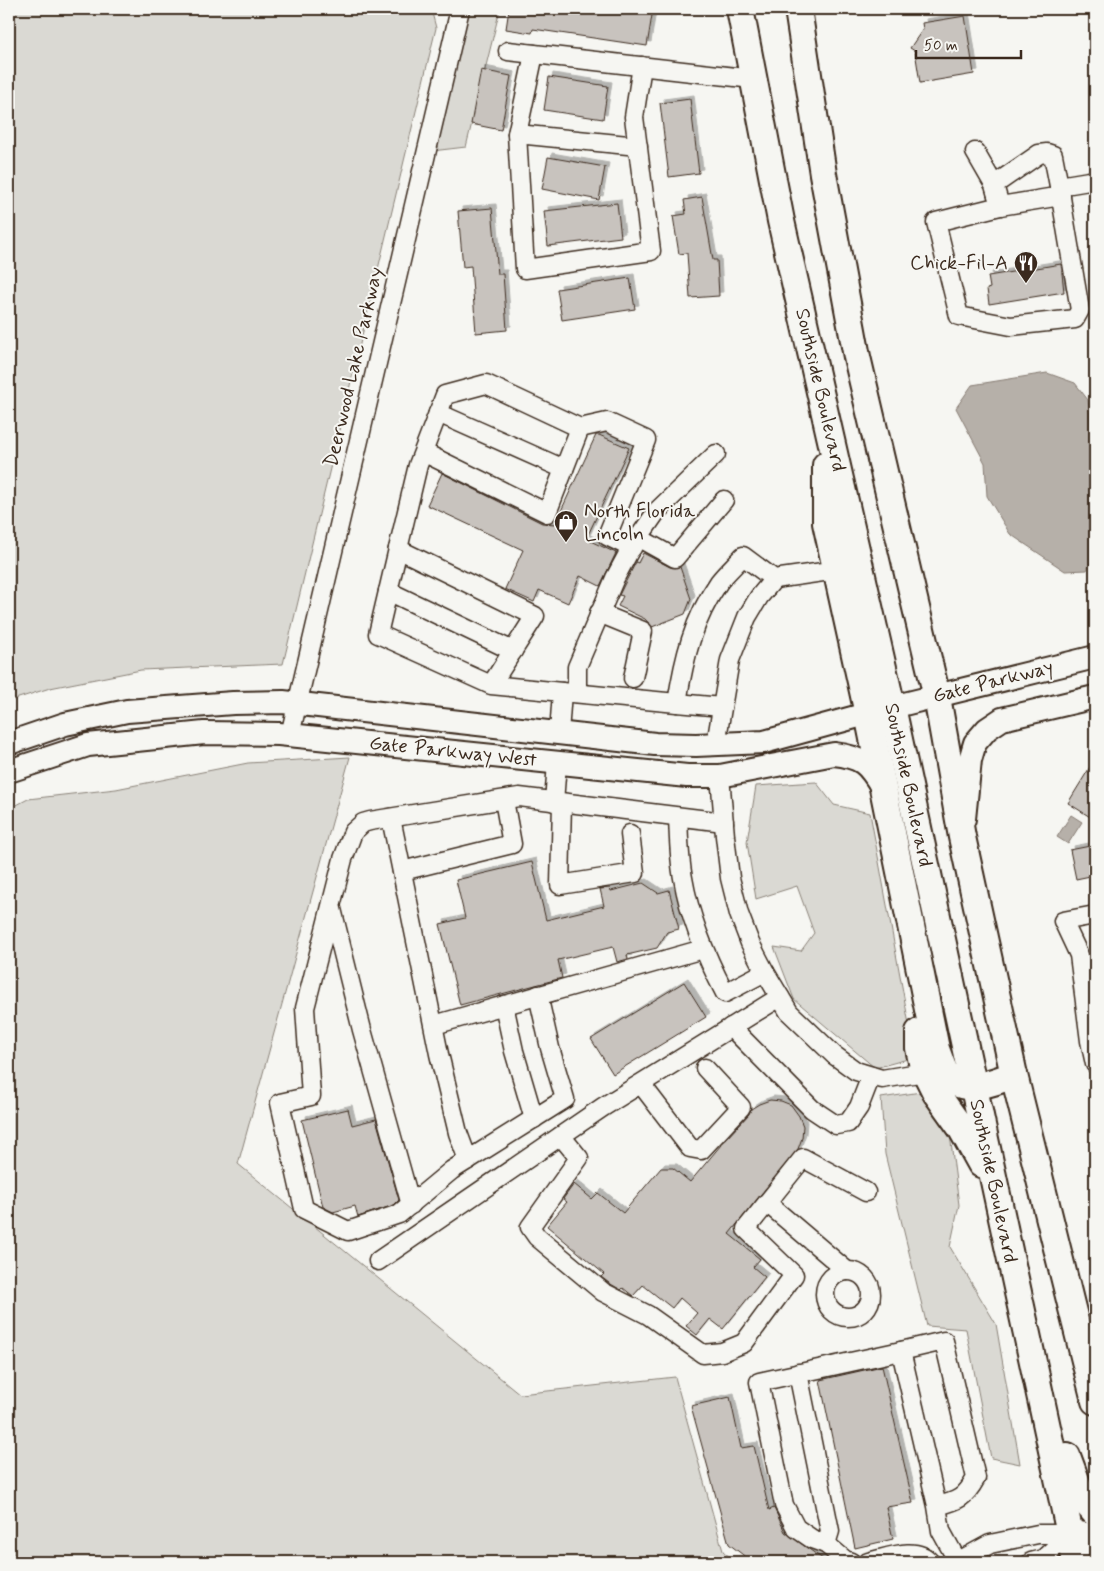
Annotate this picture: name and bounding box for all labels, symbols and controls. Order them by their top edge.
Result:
scale bar [916,28,1022,60]
text: 50 m [924,36,958,56]
place label: Chick-Fil-A [910,250,1008,277]
restaurant icon: Chick-Fil-A [1013,250,1039,284]
street label: Deerwood Lake Parkway [318,264,390,470]
street label: Southside Boulevard [788,306,852,474]
place label: North Florida Lincoln [584,498,696,548]
shop icon: North Florida Lincoln [553,509,579,543]
street label: Gate Parkway [930,654,1056,710]
street label: Southside Boulevard [877,701,939,869]
street label: Gate Parkway West [368,730,538,774]
street label: Southside Boulevard [962,1097,1024,1265]

